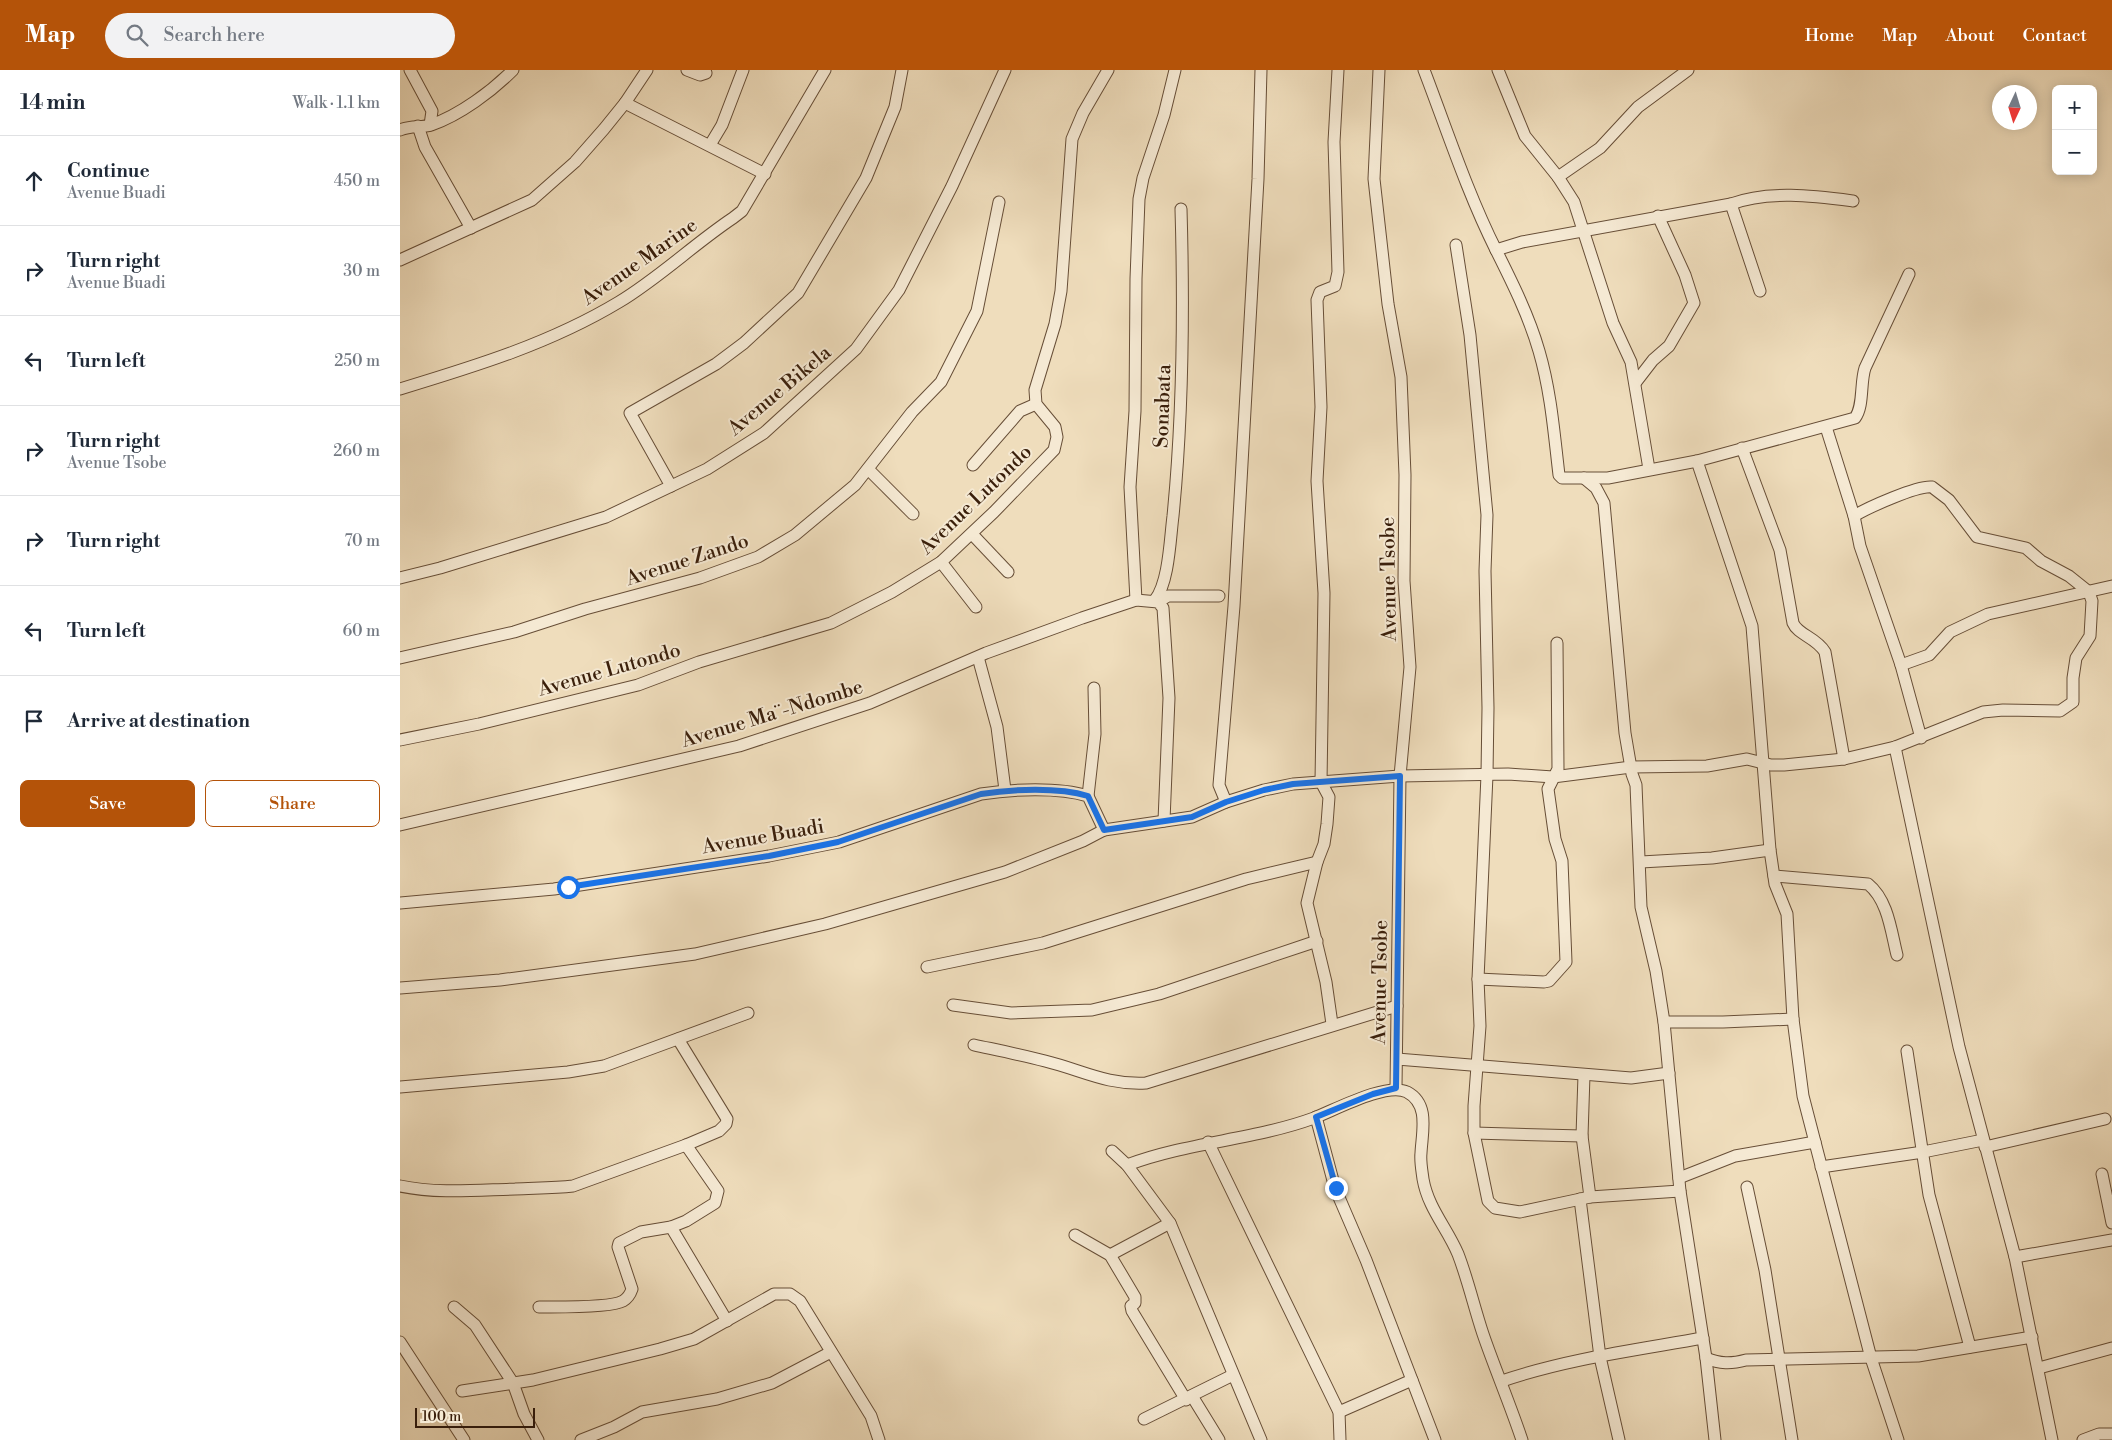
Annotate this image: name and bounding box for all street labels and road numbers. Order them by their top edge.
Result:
street label: Avenue Marine [576,213,703,312]
street label: Avenue Bikela [722,340,837,442]
street label: Sonabata [1150,363,1177,448]
street label: Avenue Lutondo [914,440,1038,561]
street label: Avenue Tsobe [1376,516,1403,642]
street label: Avenue Zando [622,529,752,592]
street label: Avenue Lutondo [534,638,684,703]
street label: Avenue Ma¨-Ndombe [678,675,866,754]
street label: Avenue Buadi [699,814,827,861]
street label: Avenue Tsobe [1367,920,1394,1046]

